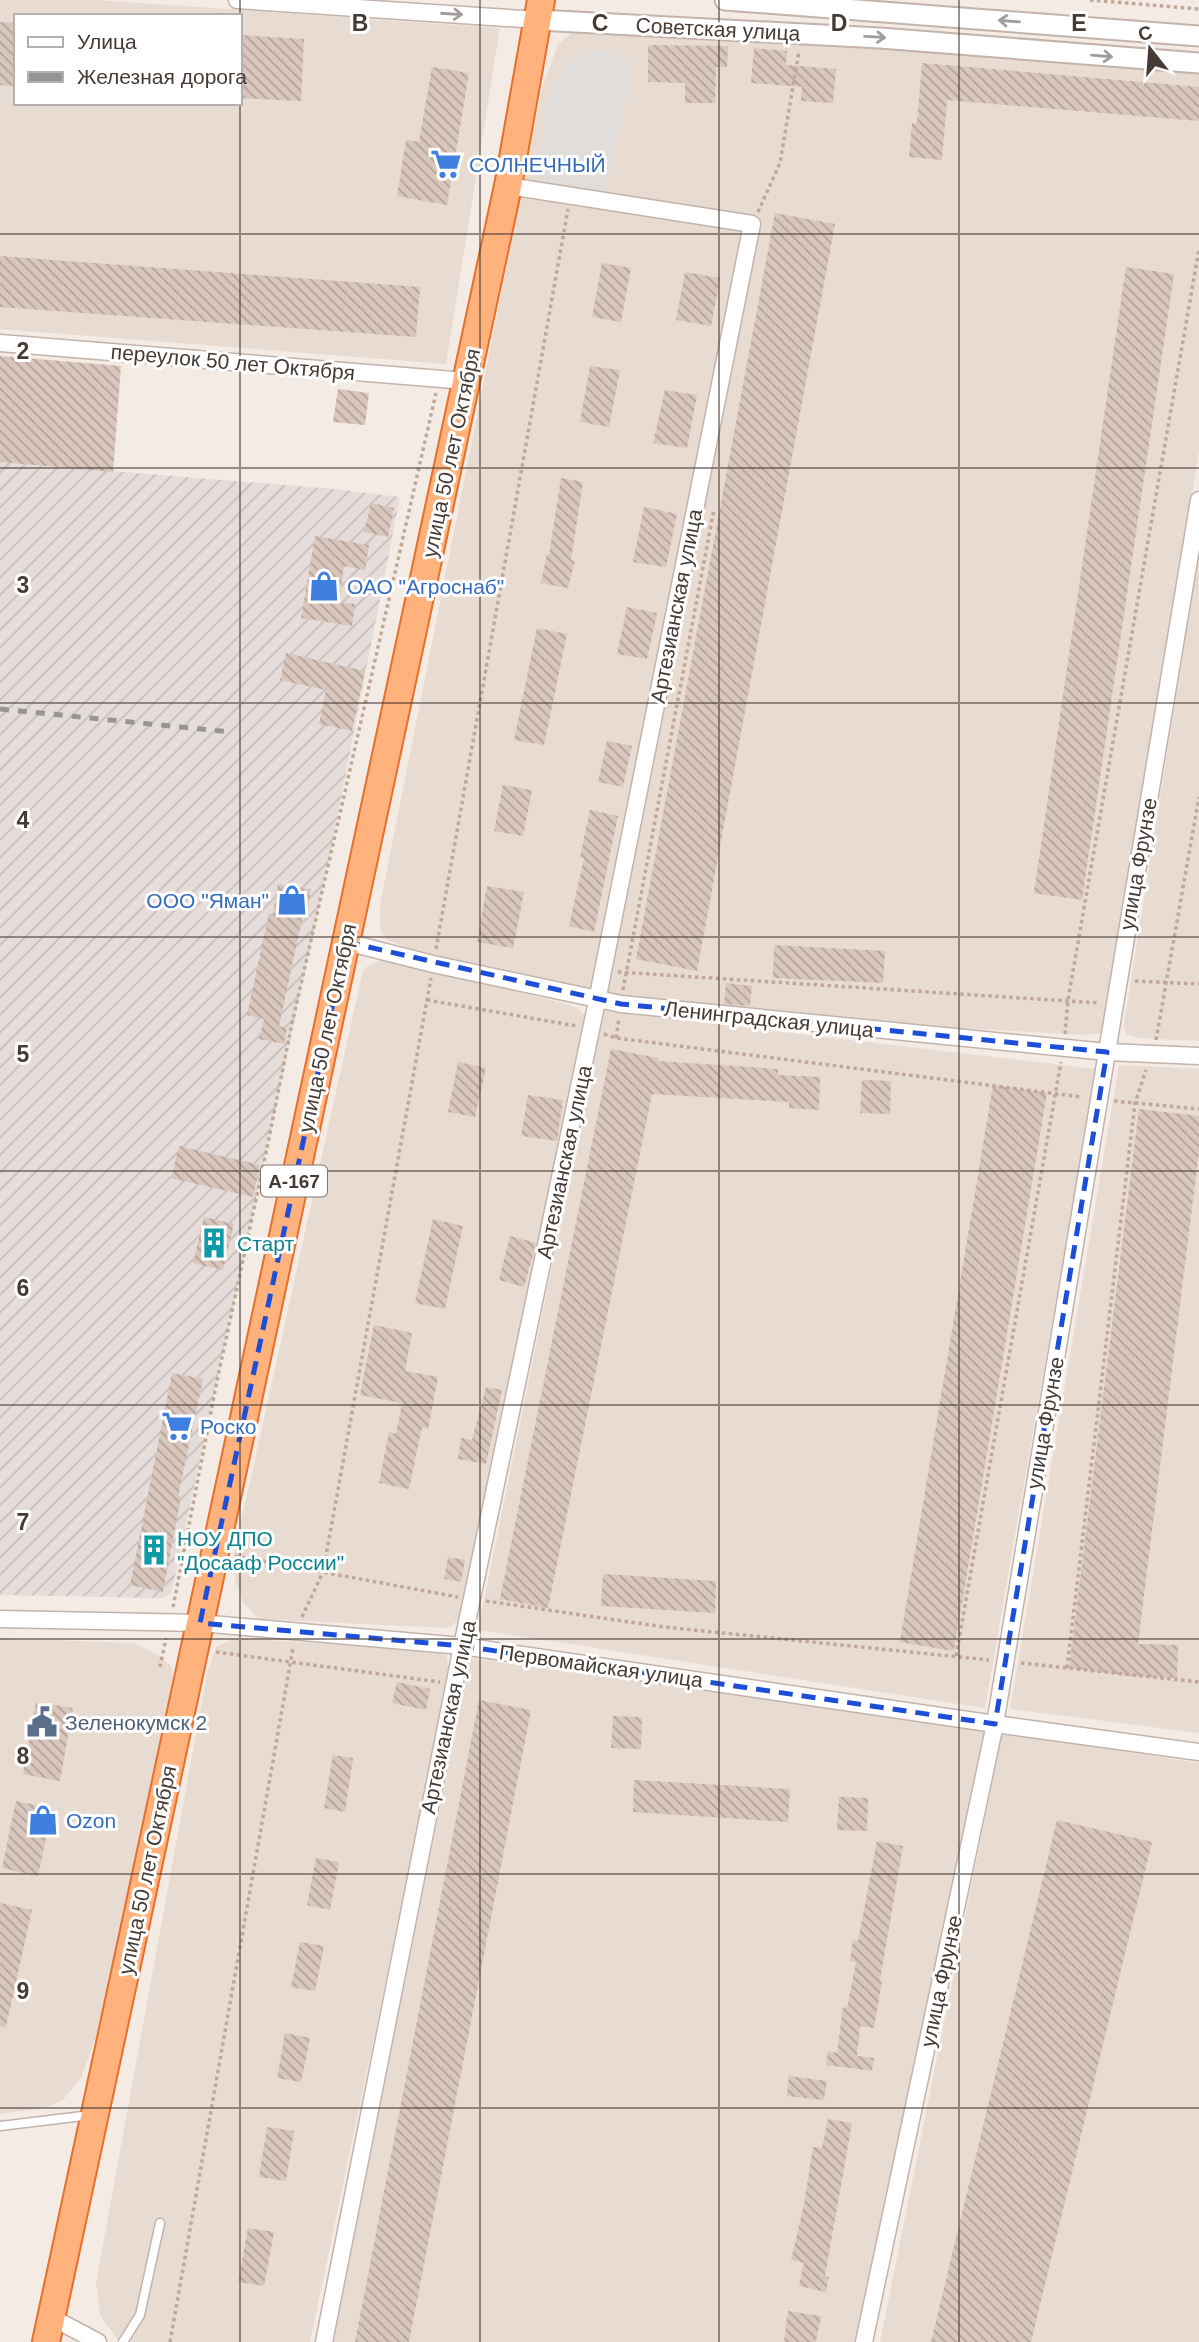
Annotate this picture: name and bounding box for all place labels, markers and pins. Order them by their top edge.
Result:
supermarket icon: СОЛНЕЧНЫЙ [429,147,463,181]
place label: СОЛНЕЧНЫЙ [469,153,606,176]
shop icon: ОАО "Агроснаб" [307,569,341,603]
place label: ОАО "Агроснаб" [347,575,504,598]
shop icon: ООО "Яман" [275,883,309,917]
place label: ООО "Яман" [146,889,269,912]
building icon: Старт [197,1226,231,1260]
place label: Старт [237,1232,294,1255]
supermarket icon: Роско [160,1409,194,1443]
place label: Роско [200,1415,256,1438]
place label: НОУ ДПО "Досааф России" [177,1527,344,1574]
building icon: НОУ ДПО "Досааф России" [137,1533,171,1567]
public building icon: Зеленокумск 2 [25,1705,59,1739]
place label: Зеленокумск 2 [65,1711,207,1734]
shop icon: Ozon [26,1803,60,1837]
place label: Ozon [66,1809,116,1832]

